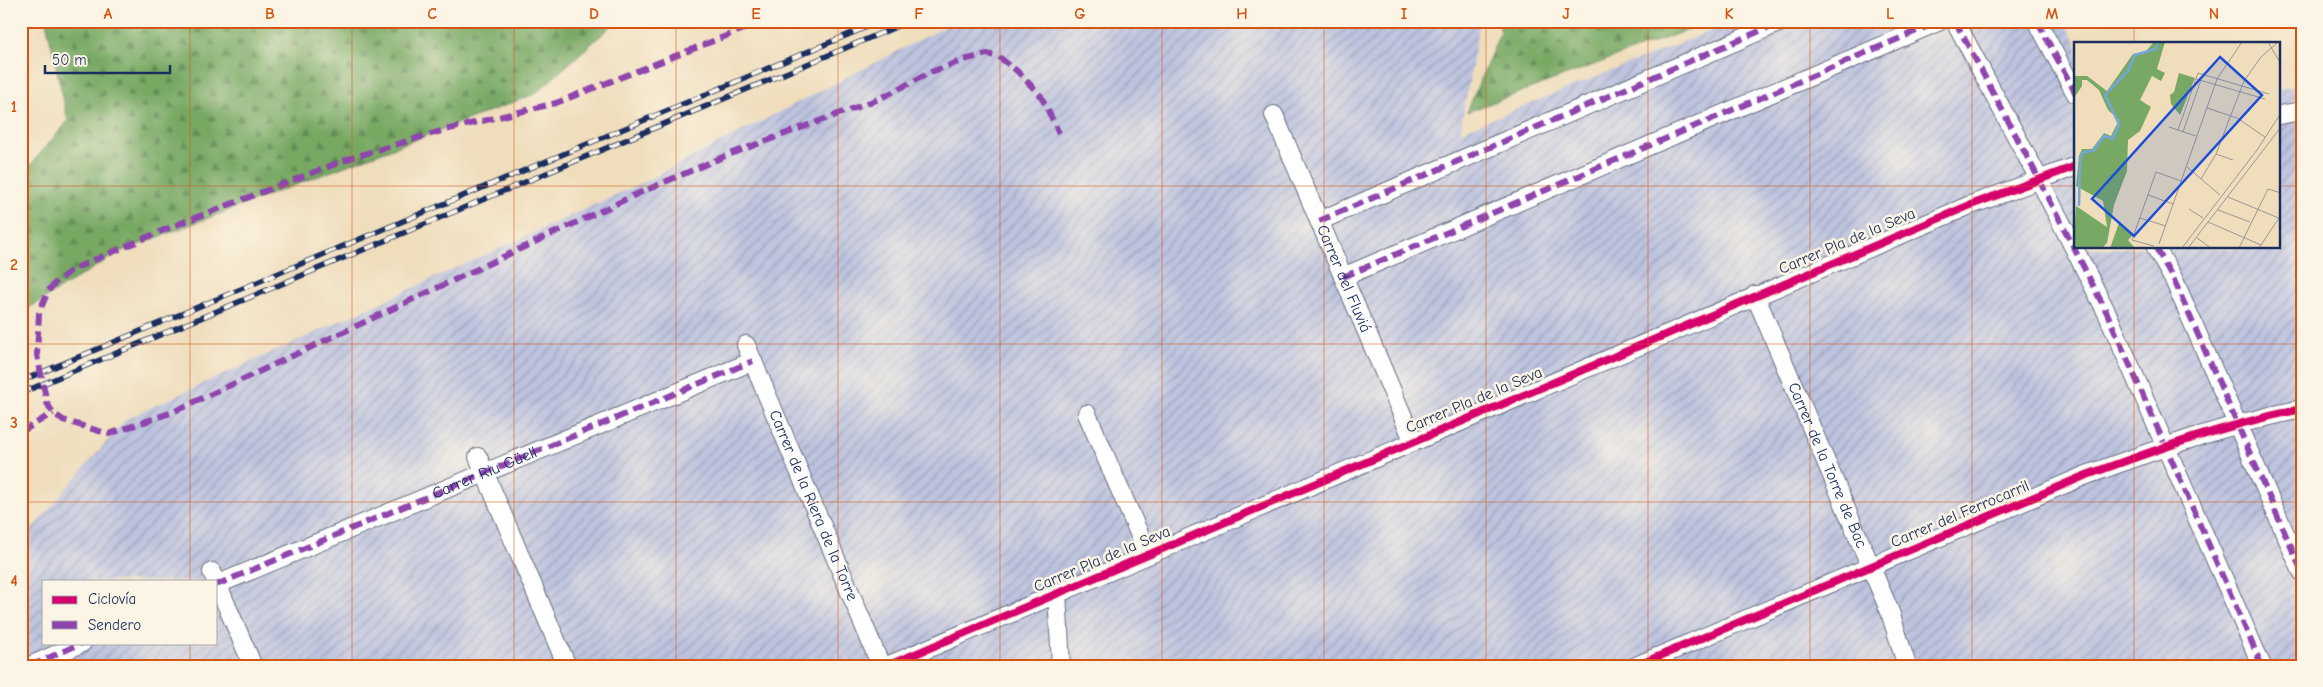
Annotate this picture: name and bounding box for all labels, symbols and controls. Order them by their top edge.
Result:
text: A [104,5,113,23]
text: B [265,5,275,23]
text: C [427,5,437,23]
text: D [589,5,599,23]
text: E [751,5,761,23]
text: F [914,5,924,23]
text: G [1074,5,1086,23]
text: H [1236,5,1248,23]
text: I [1401,5,1407,23]
text: J [1562,5,1570,23]
text: K [1724,5,1734,23]
text: L [1886,5,1894,23]
text: M [2046,5,2059,23]
text: N [2209,5,2219,23]
scale bar [45,42,170,74]
inset map [2074,42,2280,249]
text: 50 m [52,51,87,69]
text: 1 [11,98,17,116]
street label: Carrer Pla de la Seva [1776,204,1918,278]
street label: Carrer del Fluviá [1313,222,1375,335]
text: 2 [10,256,18,274]
street label: Carrer Pla de la Seva [1403,363,1545,437]
street label: Carrer de la Torre de Bac [1784,380,1871,551]
street label: Carrer de la Riera de la Torre [765,407,861,603]
text: 3 [10,414,18,432]
street label: Carrer Riu Güell [430,443,540,503]
street label: Carrer del Ferrocarril [1888,477,2032,551]
street label: Carrer Pla de la Seva [1031,522,1173,596]
text: 4 [10,572,18,590]
legend [42,580,218,644]
text: Ciclovía [88,590,136,608]
text: Sendero [88,616,141,634]

